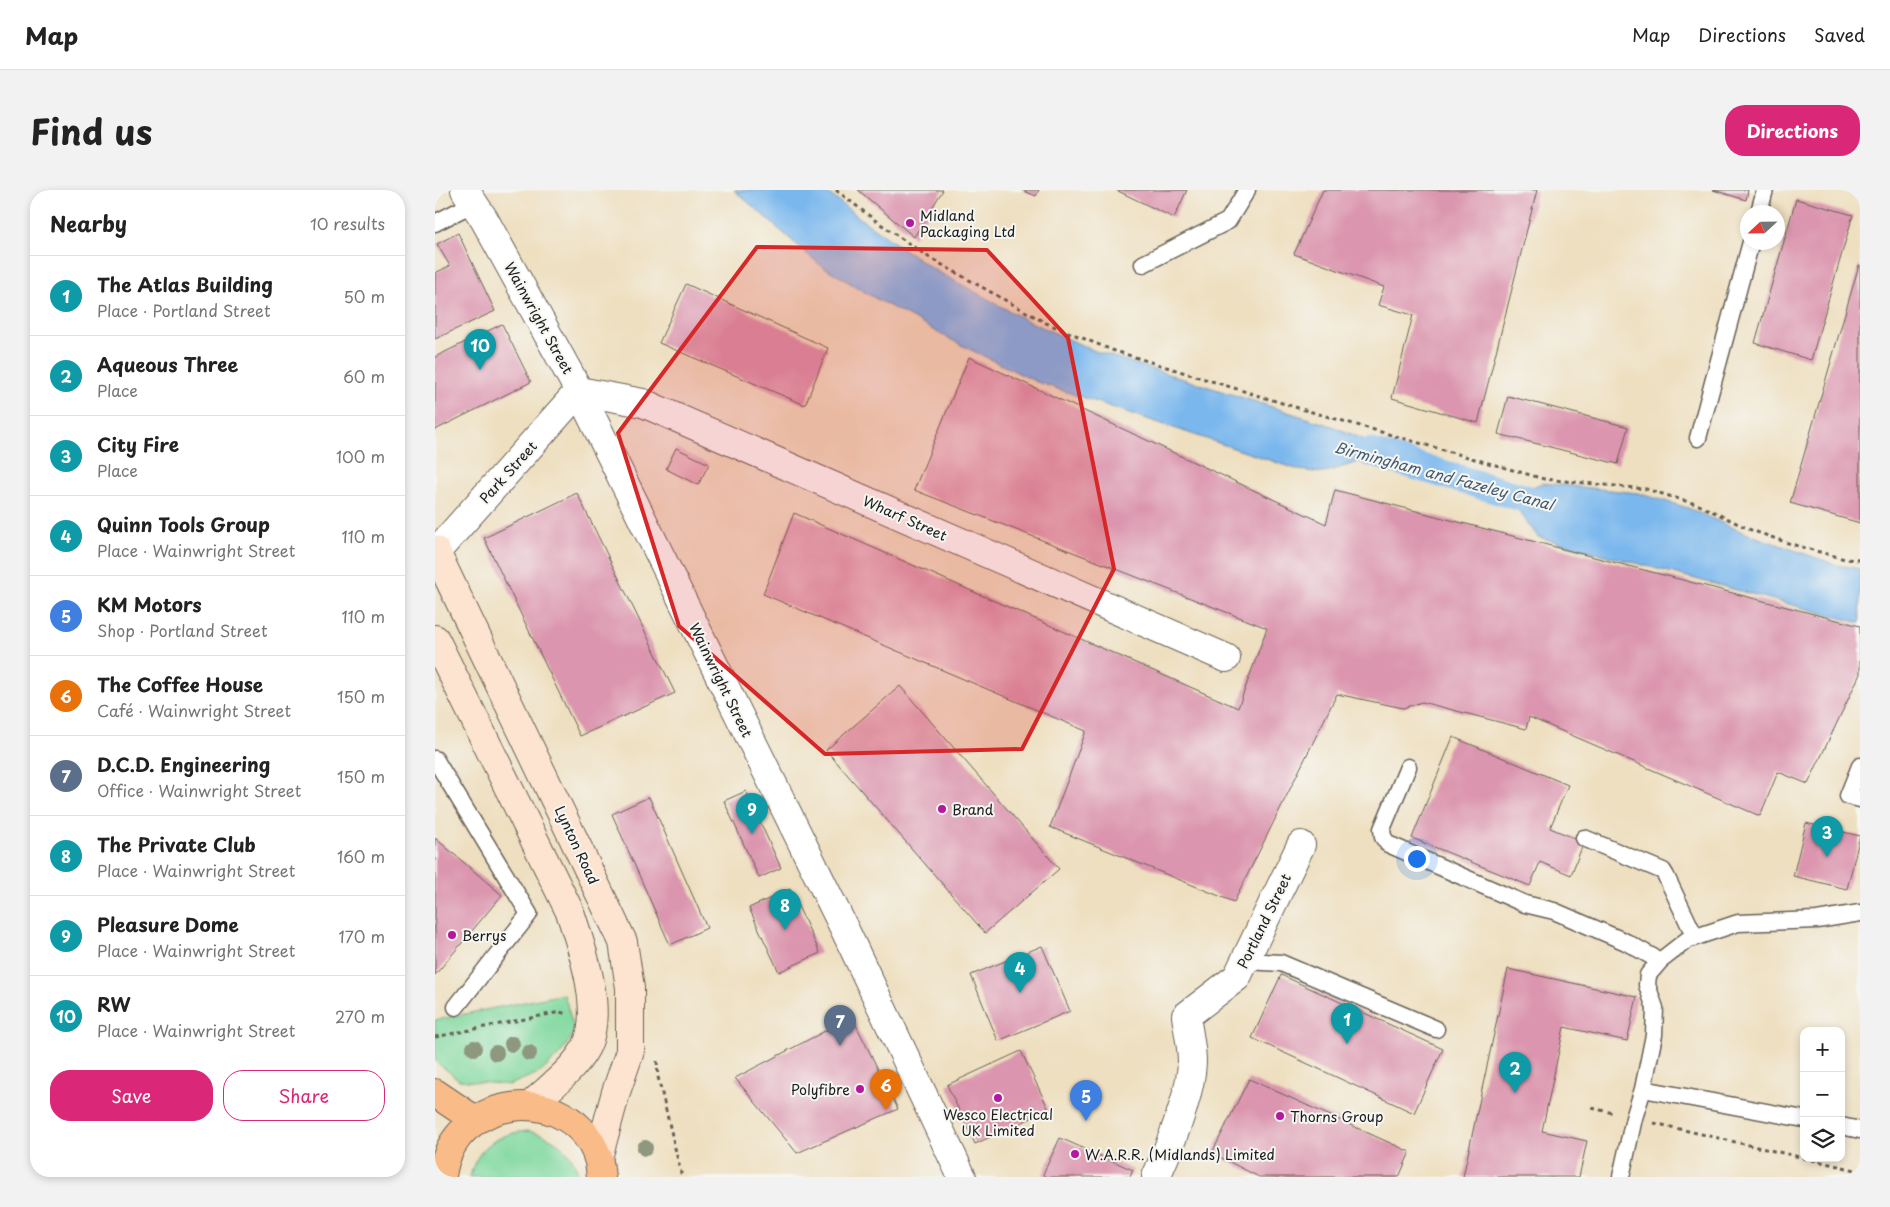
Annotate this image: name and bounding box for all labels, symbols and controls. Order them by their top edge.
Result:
text: Map [25,17,78,53]
text: Map [1632,21,1670,48]
text: Directions [1698,21,1786,48]
text: Saved [1814,21,1865,48]
text: Find us [30,104,152,157]
button: Directions [1725,105,1860,156]
place label: Midland Packaging Ltd [920,205,1015,242]
north arrow [1740,205,1785,250]
text: Nearby [50,207,127,239]
text: 10 results [310,211,385,235]
marker: Midland Packaging Ltd [904,217,916,229]
street label: Wainwright Street [500,258,579,378]
text: The Atlas Building [97,270,273,298]
text: 1 [62,284,70,308]
text: 50 m [344,284,385,308]
text: Place · Portland Street [97,298,271,322]
pin: 10 [464,329,496,370]
text: Aqueous Three [97,350,238,378]
text: 2 [60,364,72,388]
text: 60 m [343,364,385,388]
text: Place [97,378,138,402]
text: City Fire [97,430,179,458]
water label: Birmingham and Fazeley Canal [1332,435,1559,516]
street label: Park Street [474,436,542,508]
text: 3 [61,444,71,468]
text: 100 m [336,444,385,468]
text: Place [97,458,138,482]
street label: Wharf Street [860,490,951,546]
text: Quinn Tools Group [97,510,270,538]
text: 4 [61,524,71,548]
text: 110 m [342,524,385,548]
text: Place · Wainwright Street [97,538,295,562]
text: KM Motors [97,590,202,618]
text: 5 [61,604,71,628]
text: 110 m [342,604,385,628]
text: Shop · Portland Street [97,618,268,642]
street label: Wainwright Street [684,619,758,741]
text: The Coffee House [97,670,263,698]
text: 6 [60,684,72,708]
text: 150 m [337,684,385,708]
text: Café · Wainwright Street [97,698,291,722]
text: D.C.D. Engineering [97,750,270,778]
text: 7 [61,764,71,788]
text: 150 m [337,764,385,788]
text: Office · Wainwright Street [97,778,301,802]
pin: 9 [736,793,768,834]
place label: Brand [952,799,994,820]
street label: Lynton Road [550,802,604,888]
marker: Brand [936,803,948,815]
pin: 3 [1811,816,1843,857]
text: The Private Club [97,830,256,858]
text: 8 [61,844,71,868]
text: 160 m [337,844,385,868]
your location [1404,846,1430,872]
text: Place · Wainwright Street [97,858,295,882]
street label: Portland Street [1232,870,1296,972]
pin: 8 [769,889,801,930]
text: Pleasure Dome [97,910,239,938]
text: 9 [61,924,71,948]
text: 170 m [339,924,385,948]
place label: Berrys [462,925,506,946]
marker: Berrys [446,929,458,941]
text: Place · Wainwright Street [97,938,295,962]
pin: 4 [1004,952,1036,993]
text: RW [97,990,131,1018]
pin: 1 [1331,1003,1363,1044]
text: 10 [56,1004,76,1028]
text: 270 m [335,1004,385,1028]
pin: 7 [824,1005,856,1046]
text: Place · Wainwright Street [97,1018,295,1042]
map controls [1800,1027,1845,1162]
button: + [1800,1027,1845,1072]
pin: 2 [1499,1052,1531,1093]
pin: 6 [870,1069,902,1110]
button: Save [50,1070,213,1121]
button: Share [223,1070,385,1121]
button: − [1800,1072,1845,1117]
place label: Polyfibre [791,1079,850,1100]
pin: 5 [1070,1080,1102,1121]
marker: Polyfibre [854,1083,866,1095]
marker: Wesco Electrical UK Limited [992,1092,1004,1104]
place label: Wesco Electrical UK Limited [943,1104,1053,1141]
place label: Thorns Group [1290,1106,1383,1127]
marker: Thorns Group [1274,1110,1286,1122]
button: layers [1800,1117,1845,1162]
place label: W.A.R.R. (Midlands) Limited [1085,1144,1275,1165]
marker: W.A.R.R. (Midlands) Limited [1069,1148,1081,1160]

